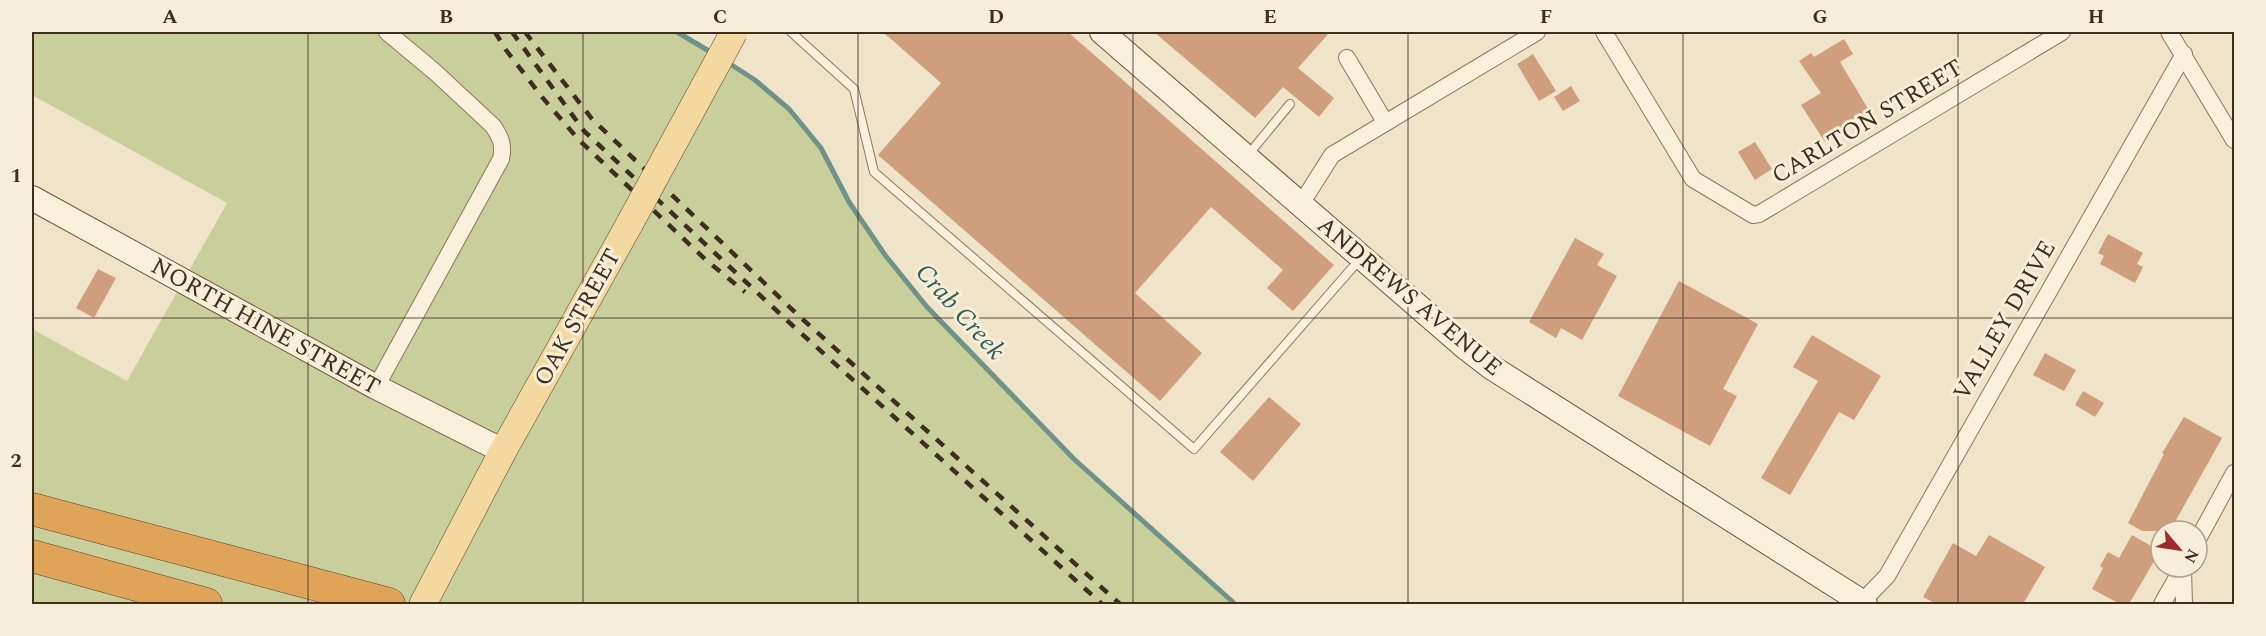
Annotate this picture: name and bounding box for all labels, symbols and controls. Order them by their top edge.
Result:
text: A [162,2,178,32]
text: B [439,2,453,32]
text: C [713,2,727,32]
text: D [988,2,1004,32]
text: E [1263,2,1277,32]
text: F [1540,2,1552,32]
text: G [1812,2,1828,32]
text: H [2088,2,2104,32]
street label: CARLTON STREET [1765,50,1970,193]
text: 1 [10,161,22,191]
street label: ANDREWS AVENUE [1309,208,1510,385]
street label: VALLEY DRIVE [1944,234,2065,407]
street label: OAK STREET [525,242,631,393]
street label: NORTH HINE STREET [144,249,387,405]
water label: Crab Creek [906,254,1015,369]
text: 2 [10,446,22,476]
north arrow [2149,519,2209,579]
text: N [2178,544,2205,567]

